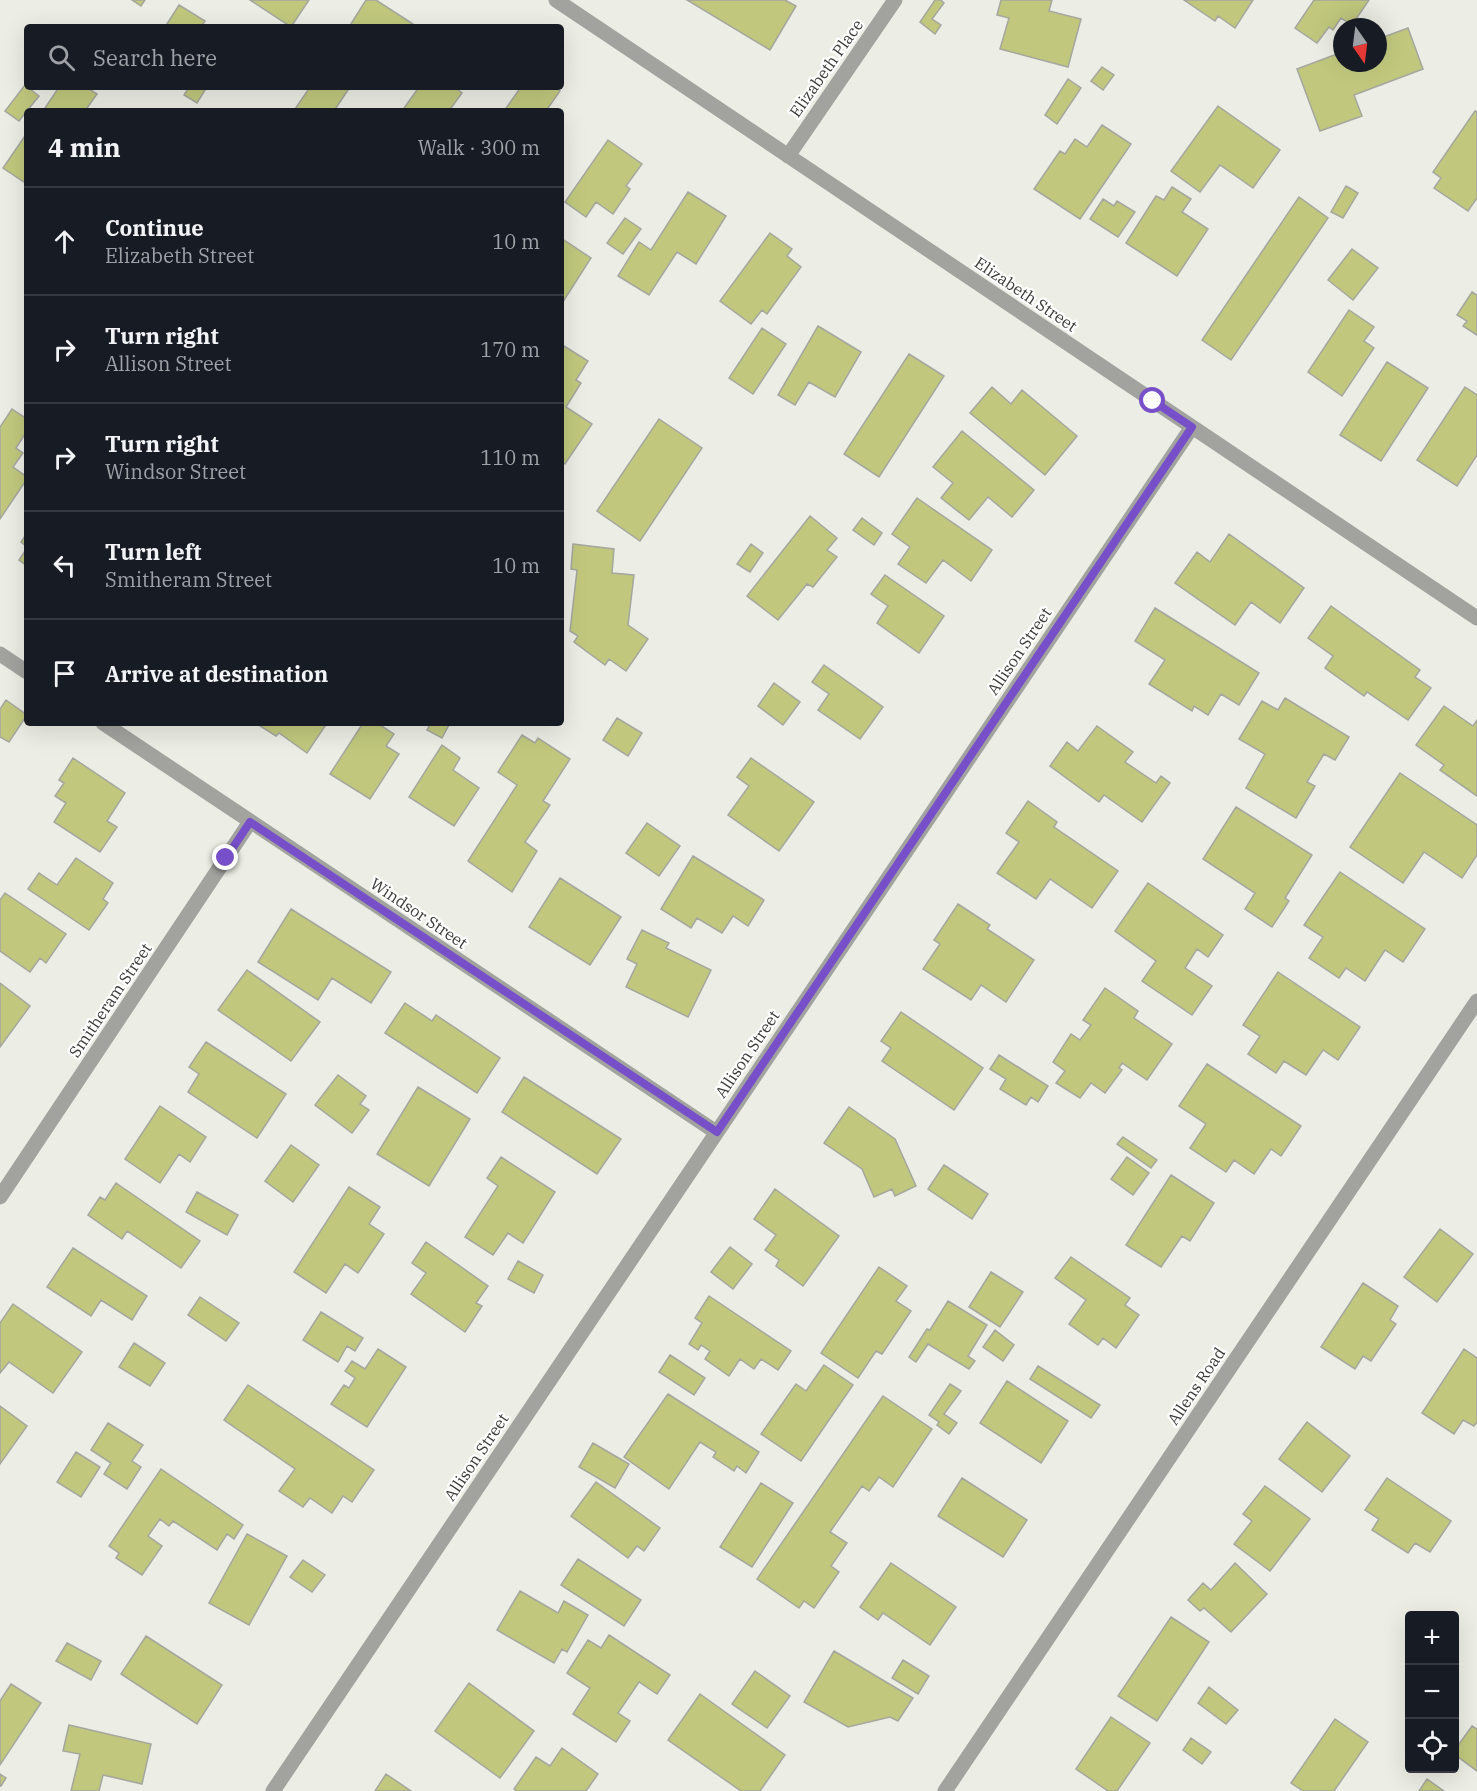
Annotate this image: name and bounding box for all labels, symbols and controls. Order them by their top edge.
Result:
street label: Elizabeth Place [785,15,867,121]
north arrow [1333,18,1387,72]
search box [24,24,564,90]
icon: search [45,41,78,74]
text: Search here [93,43,217,72]
text: 4 min [48,130,121,164]
text: Walk · 300 m [418,134,540,161]
text: Continue [105,213,204,242]
icon: ahead [48,225,81,258]
text: 10 m [492,228,540,255]
text: Elizabeth Street [105,242,254,269]
street label: Elizabeth Street [971,252,1081,336]
text: Turn right [105,321,219,350]
icon: right [48,333,81,366]
text: 170 m [480,336,540,363]
text: Allison Street [105,350,231,377]
route start [1139,387,1165,413]
text: Turn right [105,429,219,458]
icon: right [48,441,81,474]
text: 110 m [480,444,540,471]
text: Windsor Street [105,458,246,485]
text: Turn left [105,537,201,566]
icon: left [48,549,81,582]
text: 10 m [492,552,540,579]
text: Smitheram Street [105,566,272,593]
street label: Allison Street [982,603,1056,699]
icon: arrive [48,657,81,690]
text: Arrive at destination [105,659,328,688]
route end [212,844,238,870]
street label: Windsor Street [367,873,472,953]
street label: Smitheram Street [64,939,156,1061]
street label: Allison Street [710,1006,784,1102]
street label: Allens Road [1163,1343,1229,1428]
street label: Allison Street [439,1409,513,1505]
map controls [1405,1611,1459,1773]
button: + [1405,1611,1459,1665]
button: − [1405,1665,1459,1719]
button: locate [1405,1719,1459,1773]

